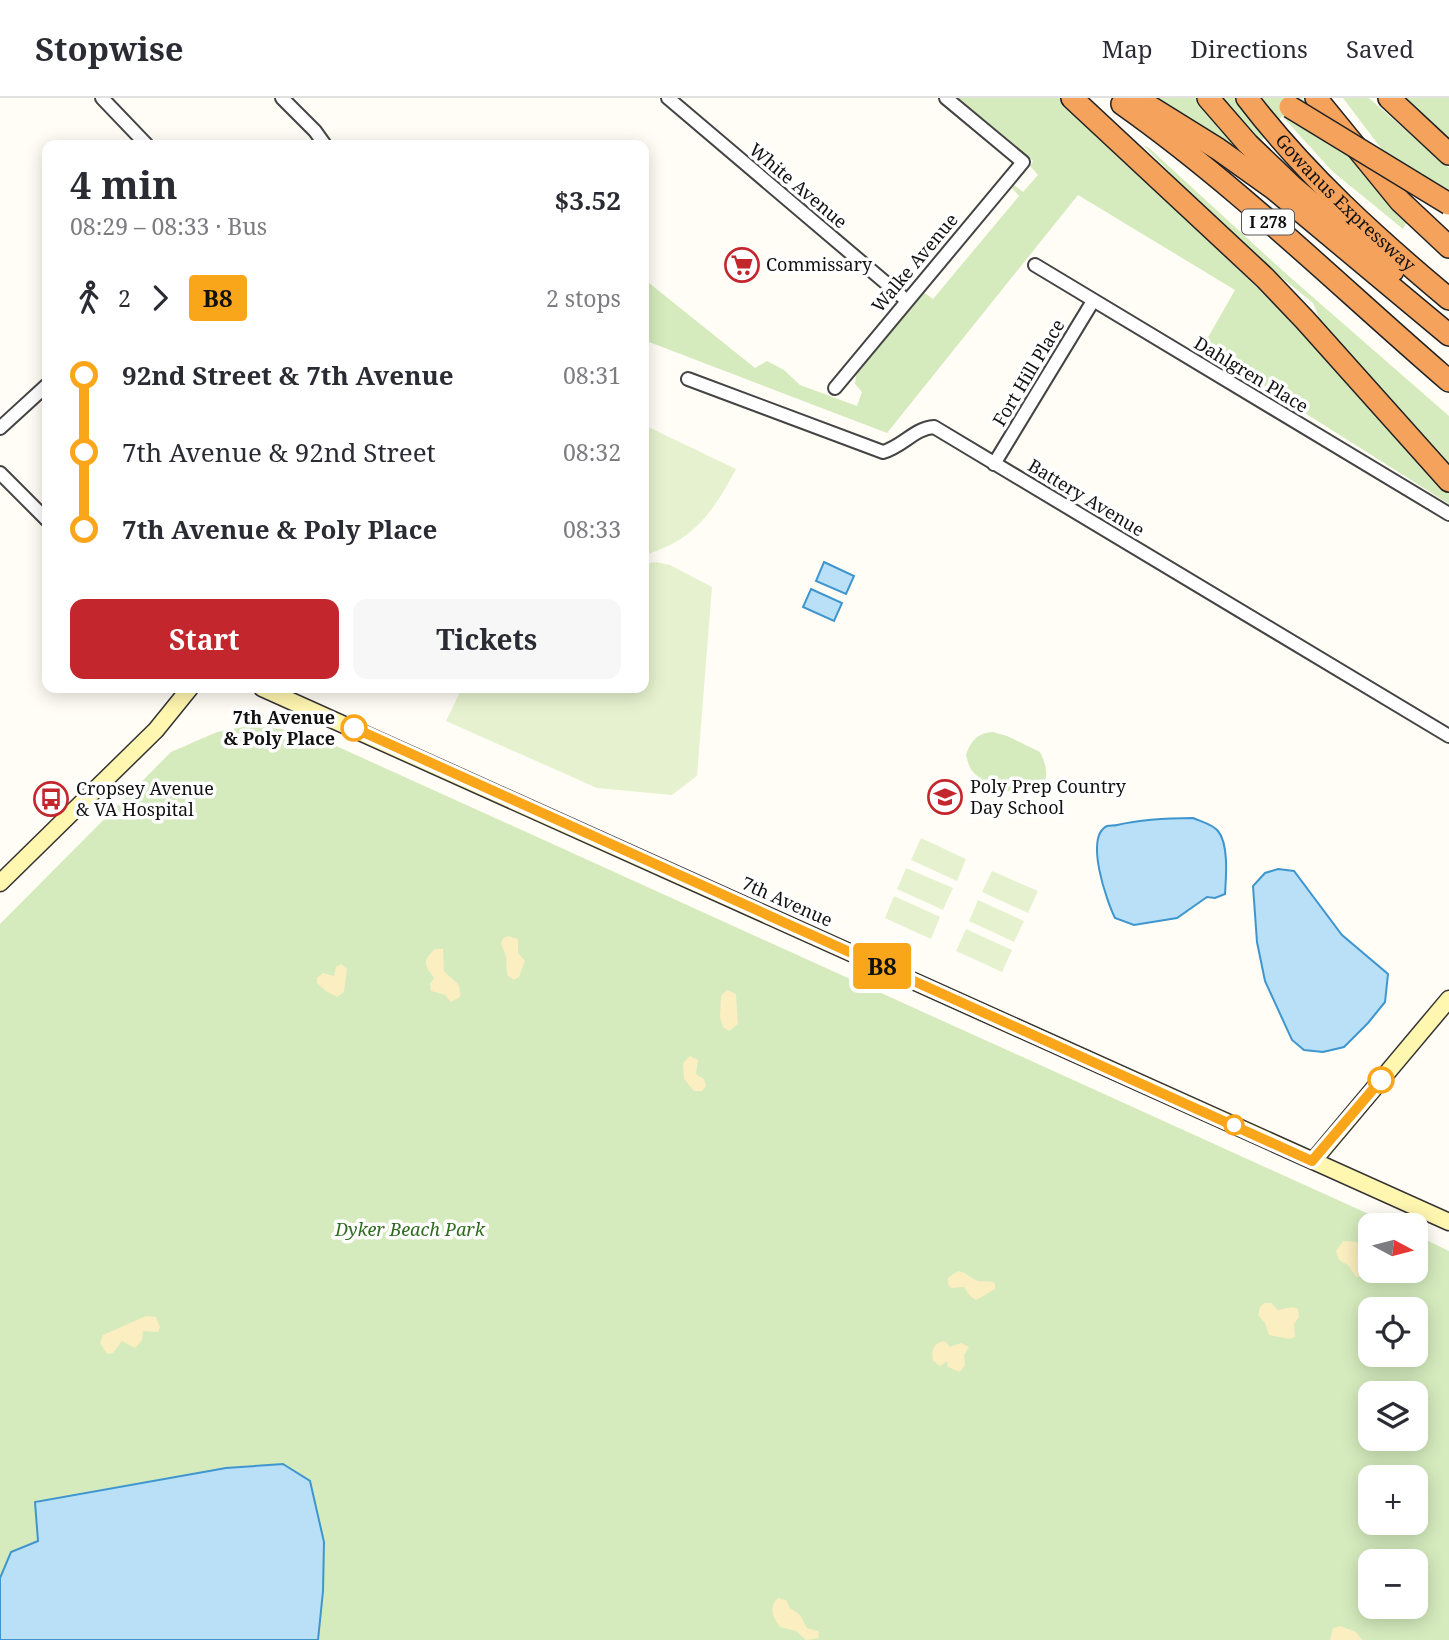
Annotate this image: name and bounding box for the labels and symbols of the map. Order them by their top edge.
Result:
street label: Gowanus Expressway [1270,128,1422,277]
street label: White Avenue [745,137,853,233]
street label: Walke Avenue [866,208,963,317]
road number: I 278 [1242,210,1294,234]
supermarket icon: Commissary [723,246,761,284]
place label: Commissary [766,252,873,276]
street label: Fort Hill Place [987,315,1070,430]
street label: Dahlgren Place [1190,331,1313,418]
street label: Battery Avenue [1024,453,1149,541]
place label: 7th Avenue & Poly Place [224,705,335,750]
marker: 7th Avenue & Poly Place [341,715,367,741]
place label: Poly Prep Country Day School [970,774,1127,819]
place label: Cropsey Avenue & VA Hospital [76,776,214,821]
school or university icon: Poly Prep Country Day School [926,778,964,816]
bus stop icon: Cropsey Avenue & VA Hospital [32,780,70,818]
street label: 7th Avenue [738,870,837,932]
line badge: B8 [850,943,914,989]
unlabelled marker [1368,1067,1394,1093]
unlabelled marker [1224,1115,1244,1135]
north arrow [1358,1213,1428,1283]
park label: Dyker Beach Park [334,1217,486,1241]

